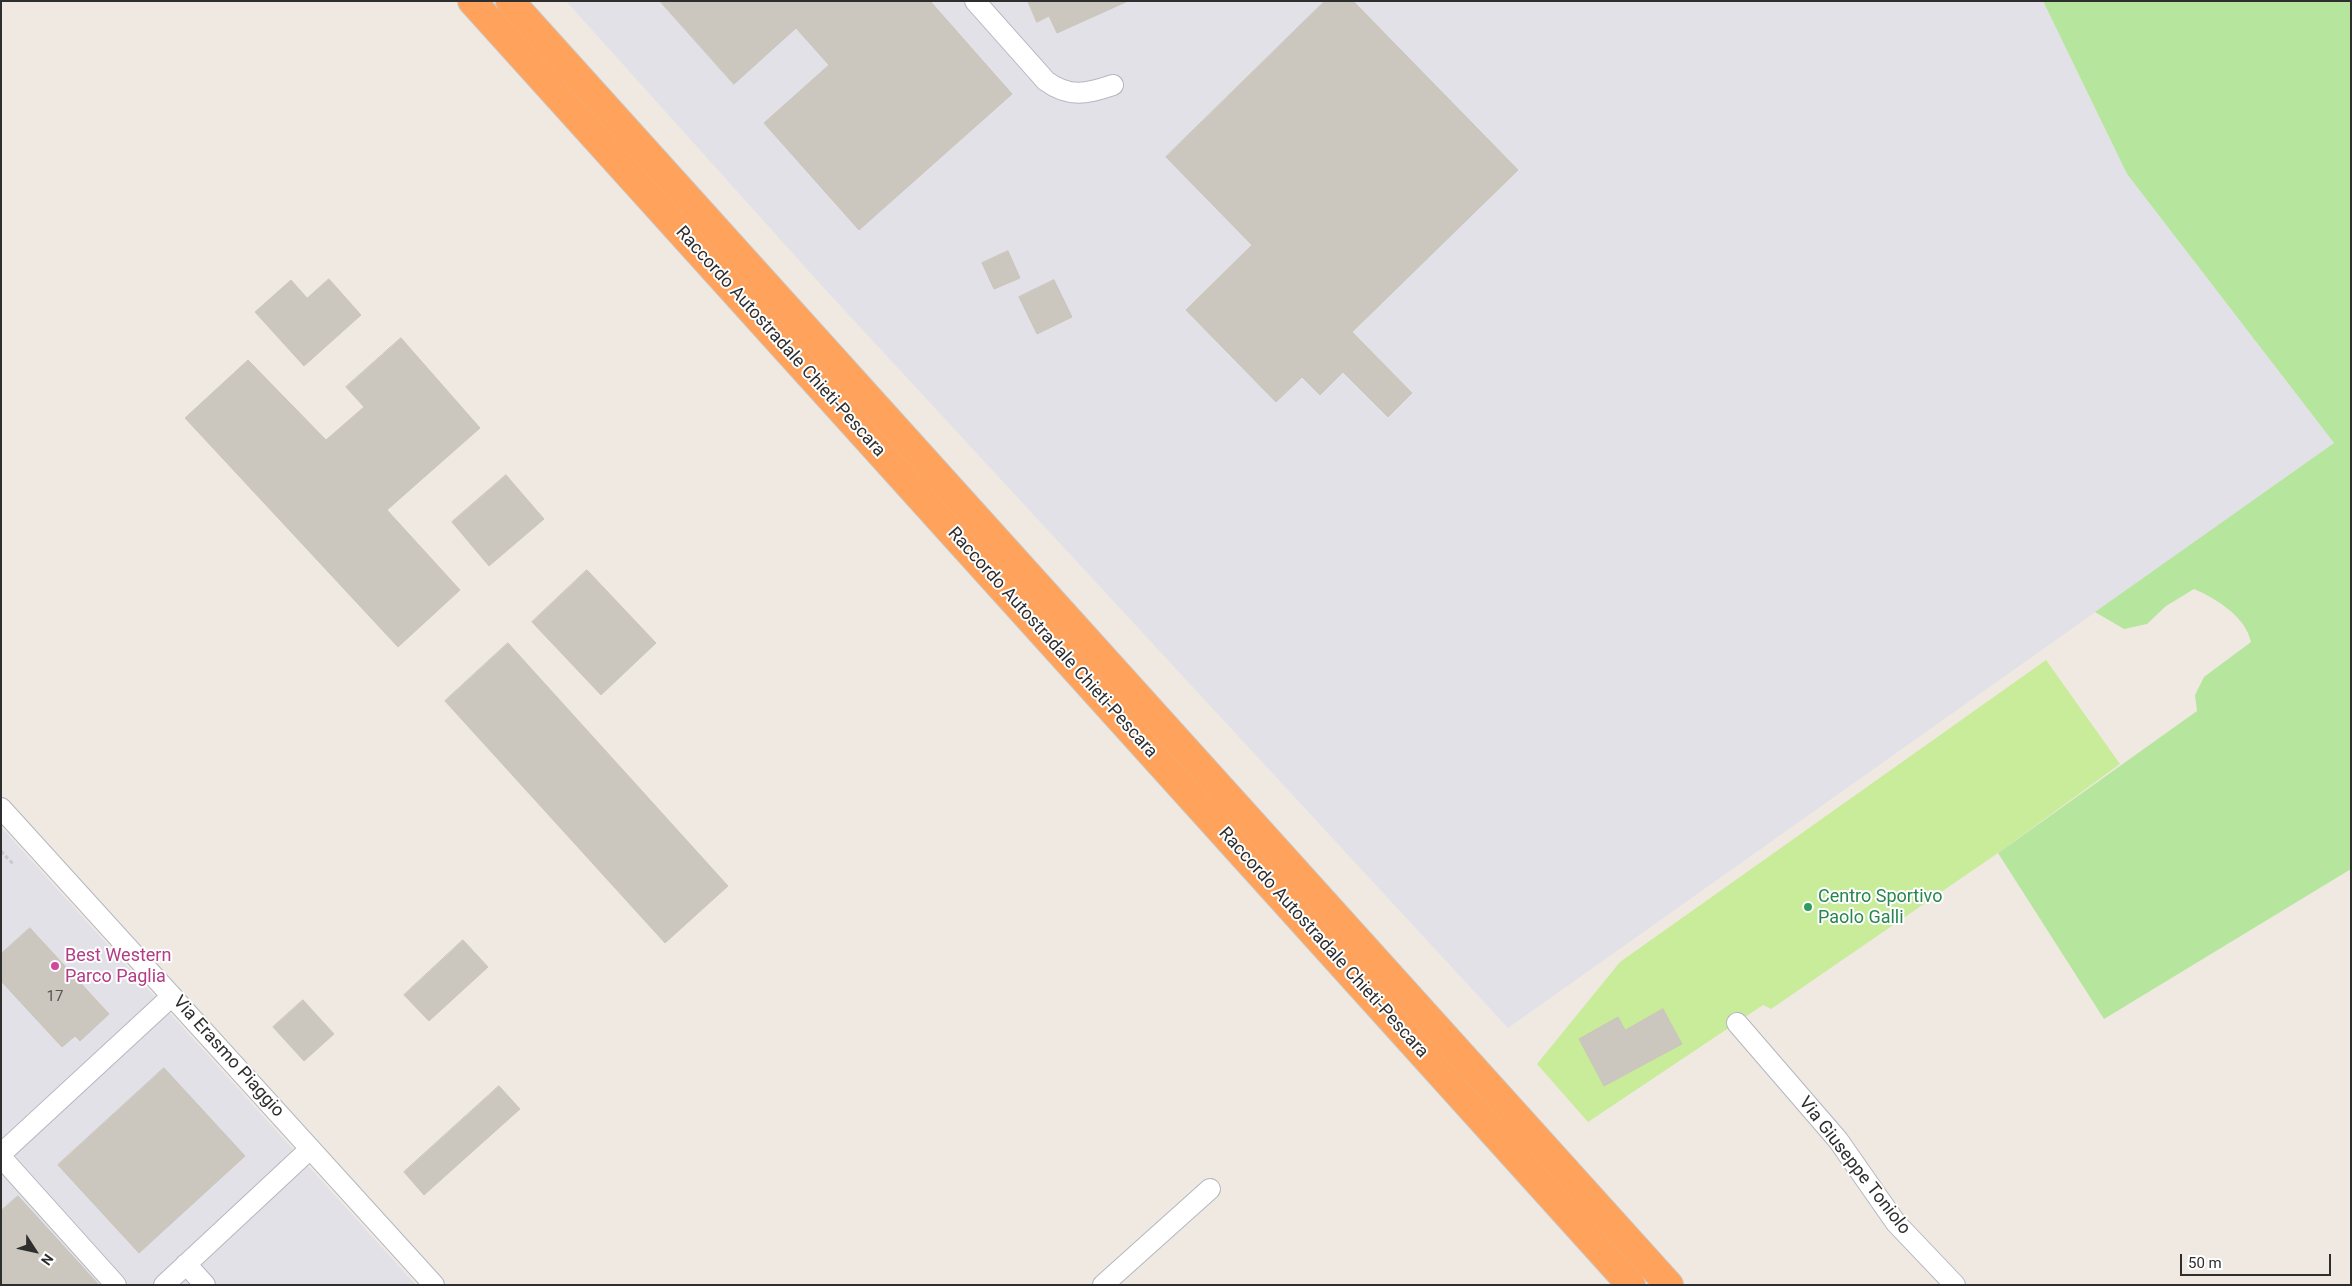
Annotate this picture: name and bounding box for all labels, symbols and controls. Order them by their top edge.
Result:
street label: Raccordo Autostradale Chieti-Pescara [671,222,889,462]
street label: Raccordo Autostradale Chieti-Pescara [943,523,1161,763]
street label: Raccordo Autostradale Chieti-Pescara [1214,823,1432,1063]
place label: Centro Sportivo Paolo Galli [1818,886,1942,929]
marker: Centro Sportivo Paolo Galli [1802,901,1814,913]
place label: Best Western Parco Paglia [65,945,171,988]
marker: Best Western Parco Paglia [49,960,61,972]
house number: 17 [47,988,63,1006]
street label: Via Erasmo Piaggio [168,992,288,1122]
street label: Via Giuseppe Toniolo [1793,1093,1915,1239]
north arrow [10,1226,60,1276]
scale bar [2182,1244,2333,1276]
text: N [38,1251,57,1268]
text: 50 m [2188,1254,2222,1272]

